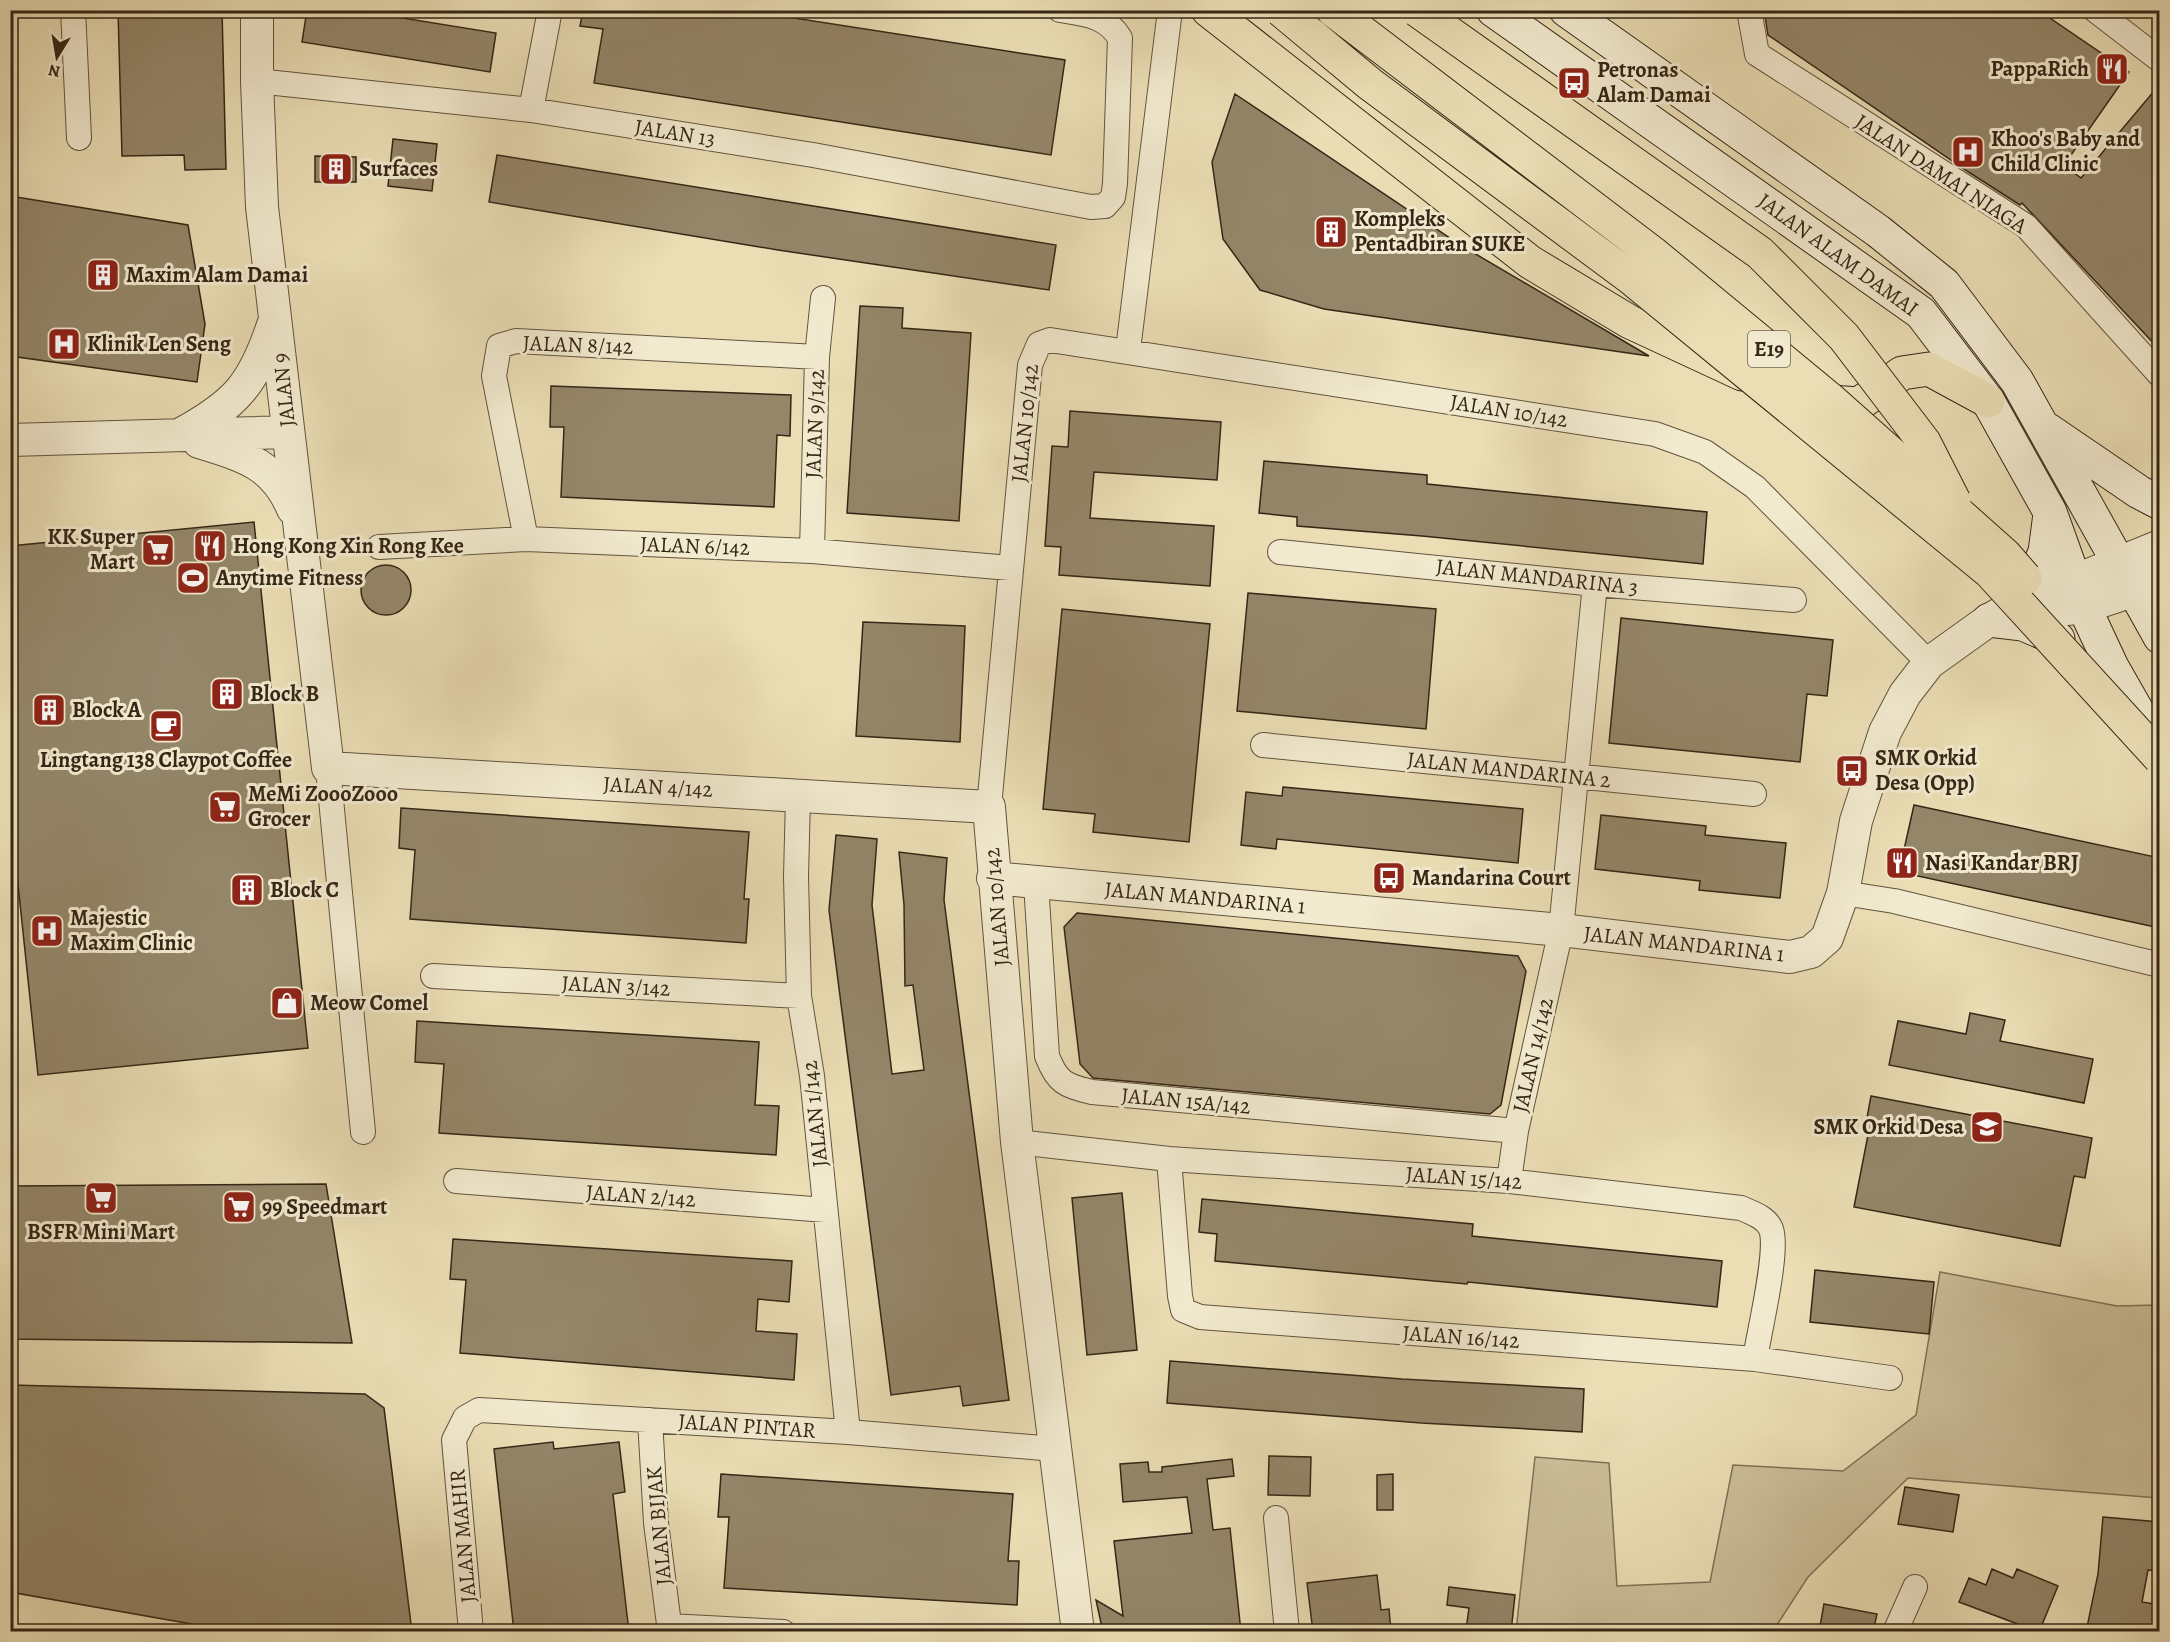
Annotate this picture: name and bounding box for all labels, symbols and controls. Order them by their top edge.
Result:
north arrow [27,27,87,87]
restaurant icon: PappaRich [2094,51,2130,87]
place label: PappaRich [1990,54,2089,84]
place label: Petronas Alam Damai [1596,55,1711,110]
text: N [46,59,62,83]
bus stop icon: Petronas Alam Damai [1556,65,1592,101]
street label: JALAN DAMAI NIAGA [1849,107,2034,242]
street label: JALAN 13 [633,112,717,154]
place label: Khoo's Baby and Child Clinic [1991,124,2140,179]
hospital icon: Khoo's Baby and Child Clinic [1950,134,1986,170]
building icon: Surfaces [318,151,354,187]
place label: Surfaces [359,154,438,184]
street label: JALAN ALAM DAMAI [1751,186,1925,324]
place label: Kompleks Pentadbiran SUKE [1354,204,1525,259]
building icon: Kompleks Pentadbiran SUKE [1313,214,1349,250]
building icon: Maxim Alam Damai [85,257,121,293]
place label: Maxim Alam Damai [126,260,308,290]
hospital icon: Klinik Len Seng [46,326,82,362]
street label: JALAN 8/142 [522,328,634,362]
place label: Klinik Len Seng [87,329,232,359]
road number: E19 [1748,331,1790,367]
street label: JALAN 9 [265,351,303,429]
street label: JALAN 10/142 [1004,362,1046,484]
street label: JALAN 9/142 [798,369,832,479]
street label: JALAN 10/142 [1448,387,1570,435]
place label: KK Super Mart [47,522,136,577]
restaurant icon: Hong Kong Xin Rong Kee [192,528,228,564]
street label: JALAN 6/142 [640,529,750,563]
place label: Hong Kong Xin Rong Kee [233,531,464,561]
supermarket icon: KK Super Mart [140,532,176,568]
street label: JALAN MANDARINA 3 [1434,551,1640,603]
sports icon: Anytime Fitness [175,560,211,596]
place label: Anytime Fitness [215,563,363,593]
building icon: Block B [209,676,245,712]
place label: Block B [250,679,319,709]
building icon: Block A [31,692,67,728]
place label: Block A [72,695,142,725]
cafe icon: Lingtang 138 Claypot Coffee [148,708,184,744]
place label: SMK Orkid Desa (Opp) [1875,743,1977,798]
street label: JALAN MANDARINA 2 [1406,744,1612,796]
place label: Lingtang 138 Claypot Coffee [40,745,292,775]
bus stop icon: SMK Orkid Desa (Opp) [1834,753,1870,789]
street label: JALAN 4/142 [602,769,714,805]
place label: MeMi ZoooZooo Grocer [248,779,398,834]
supermarket icon: MeMi ZoooZooo Grocer [207,789,243,825]
restaurant icon: Nasi Kandar BRJ [1884,845,1920,881]
street label: JALAN 10/142 [977,846,1017,968]
place label: Nasi Kandar BRJ [1925,848,2078,878]
bus stop icon: Mandarina Court [1371,860,1407,896]
place label: Mandarina Court [1412,863,1572,893]
building icon: Block C [229,872,265,908]
street label: JALAN MANDARINA 1 [1103,874,1307,922]
place label: Block C [270,875,339,905]
place label: Majestic Maxim Clinic [70,903,193,958]
hospital icon: Majestic Maxim Clinic [29,913,65,949]
street label: JALAN MANDARINA 1 [1582,919,1786,969]
street label: JALAN 3/142 [561,968,671,1004]
shop icon: Meow Comel [269,985,305,1021]
place label: Meow Comel [310,988,428,1018]
street label: JALAN 14/142 [1505,995,1561,1115]
street label: JALAN 1/142 [794,1059,836,1169]
street label: JALAN 15A/142 [1120,1080,1252,1122]
school or university icon: SMK Orkid Desa [1969,1109,2005,1145]
place label: SMK Orkid Desa [1813,1112,1964,1142]
street label: JALAN 15/142 [1405,1159,1523,1197]
street label: JALAN 2/142 [585,1177,697,1215]
supermarket icon: BSFR Mini Mart [83,1180,119,1216]
supermarket icon: 99 Speedmart [221,1189,257,1225]
place label: 99 Speedmart [262,1192,388,1222]
place label: BSFR Mini Mart [27,1217,176,1247]
street label: JALAN 16/142 [1401,1318,1521,1356]
street label: JALAN PINTAR [677,1406,817,1446]
street label: JALAN BIJAK [639,1465,679,1587]
street label: JALAN MAHIR [442,1467,484,1604]

